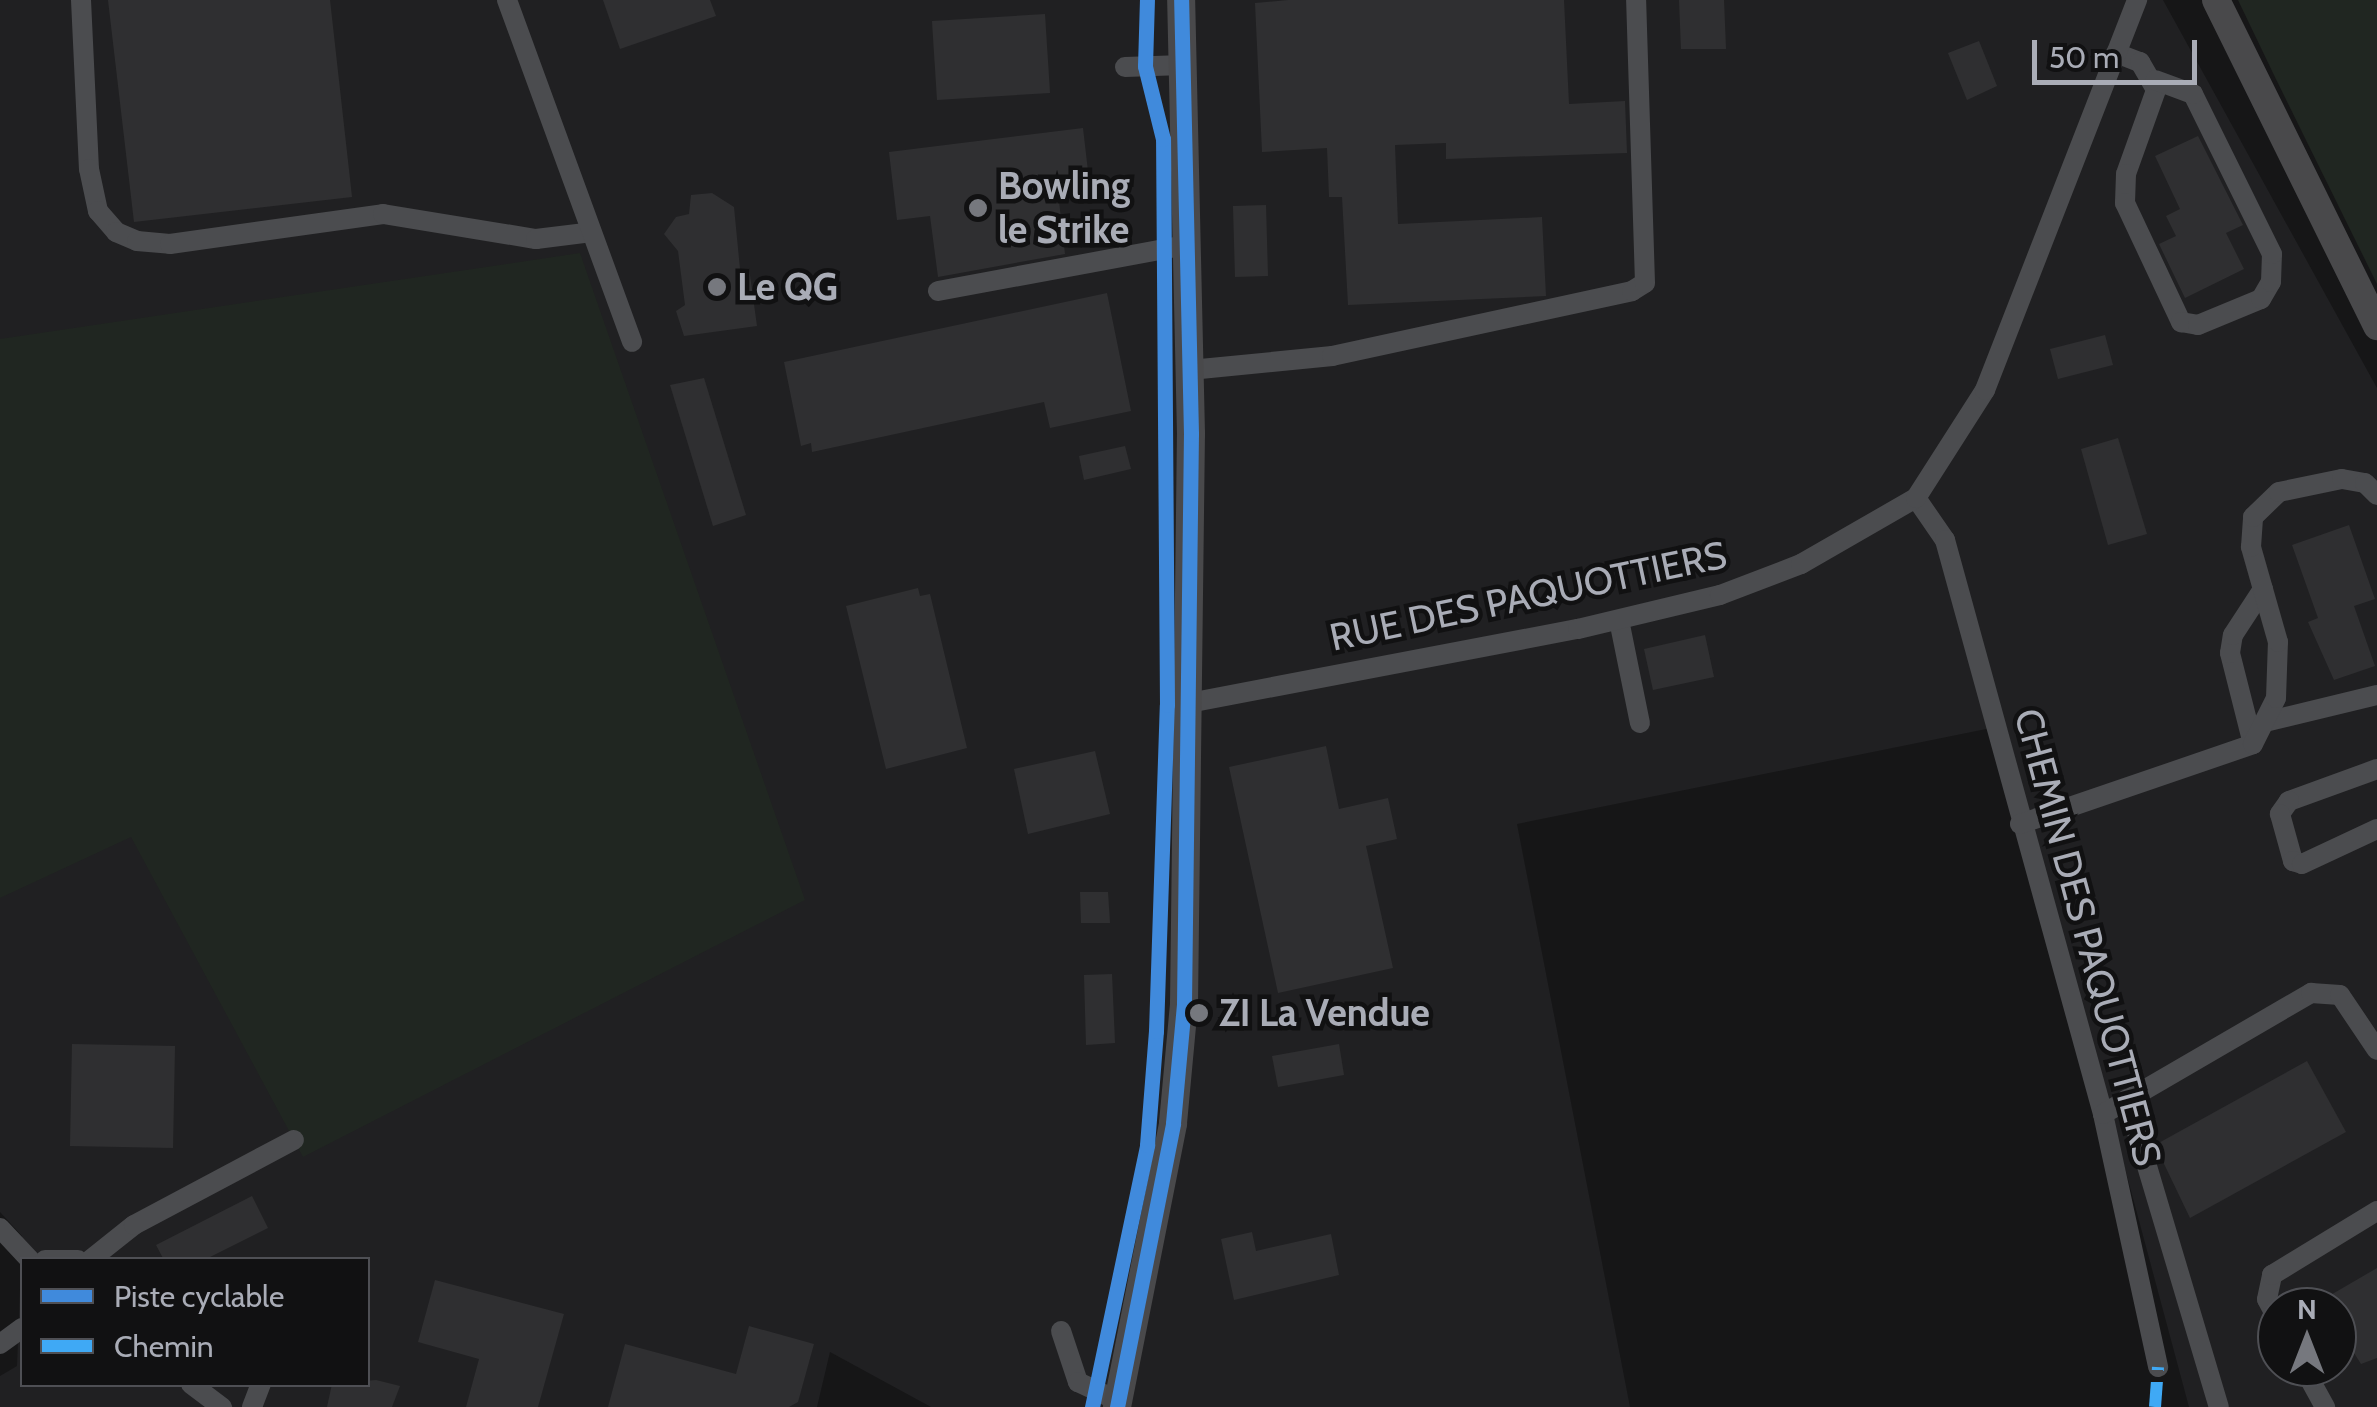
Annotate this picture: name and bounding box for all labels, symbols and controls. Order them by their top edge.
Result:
scale bar [2037,20,2202,82]
text: 50 m [2049,39,2119,76]
place label: Bowling le Strike [998,163,1130,252]
marker: Bowling le Strike [967,197,989,219]
place label: Le QG [737,264,838,310]
marker: Le QG [706,276,728,298]
street label: RUE DES PAQUOTTIERS [1326,532,1730,660]
street label: CHEMIN DES PAQUOTTIERS [2005,704,2171,1170]
place label: ZI La Vendue [1219,990,1430,1036]
marker: ZI La Vendue [1188,1002,1210,1024]
legend [20,1257,370,1387]
text: Piste cyclable [114,1278,284,1315]
north arrow [2257,1287,2357,1387]
text: N [2297,1292,2317,1326]
text: Chemin [114,1328,214,1365]

